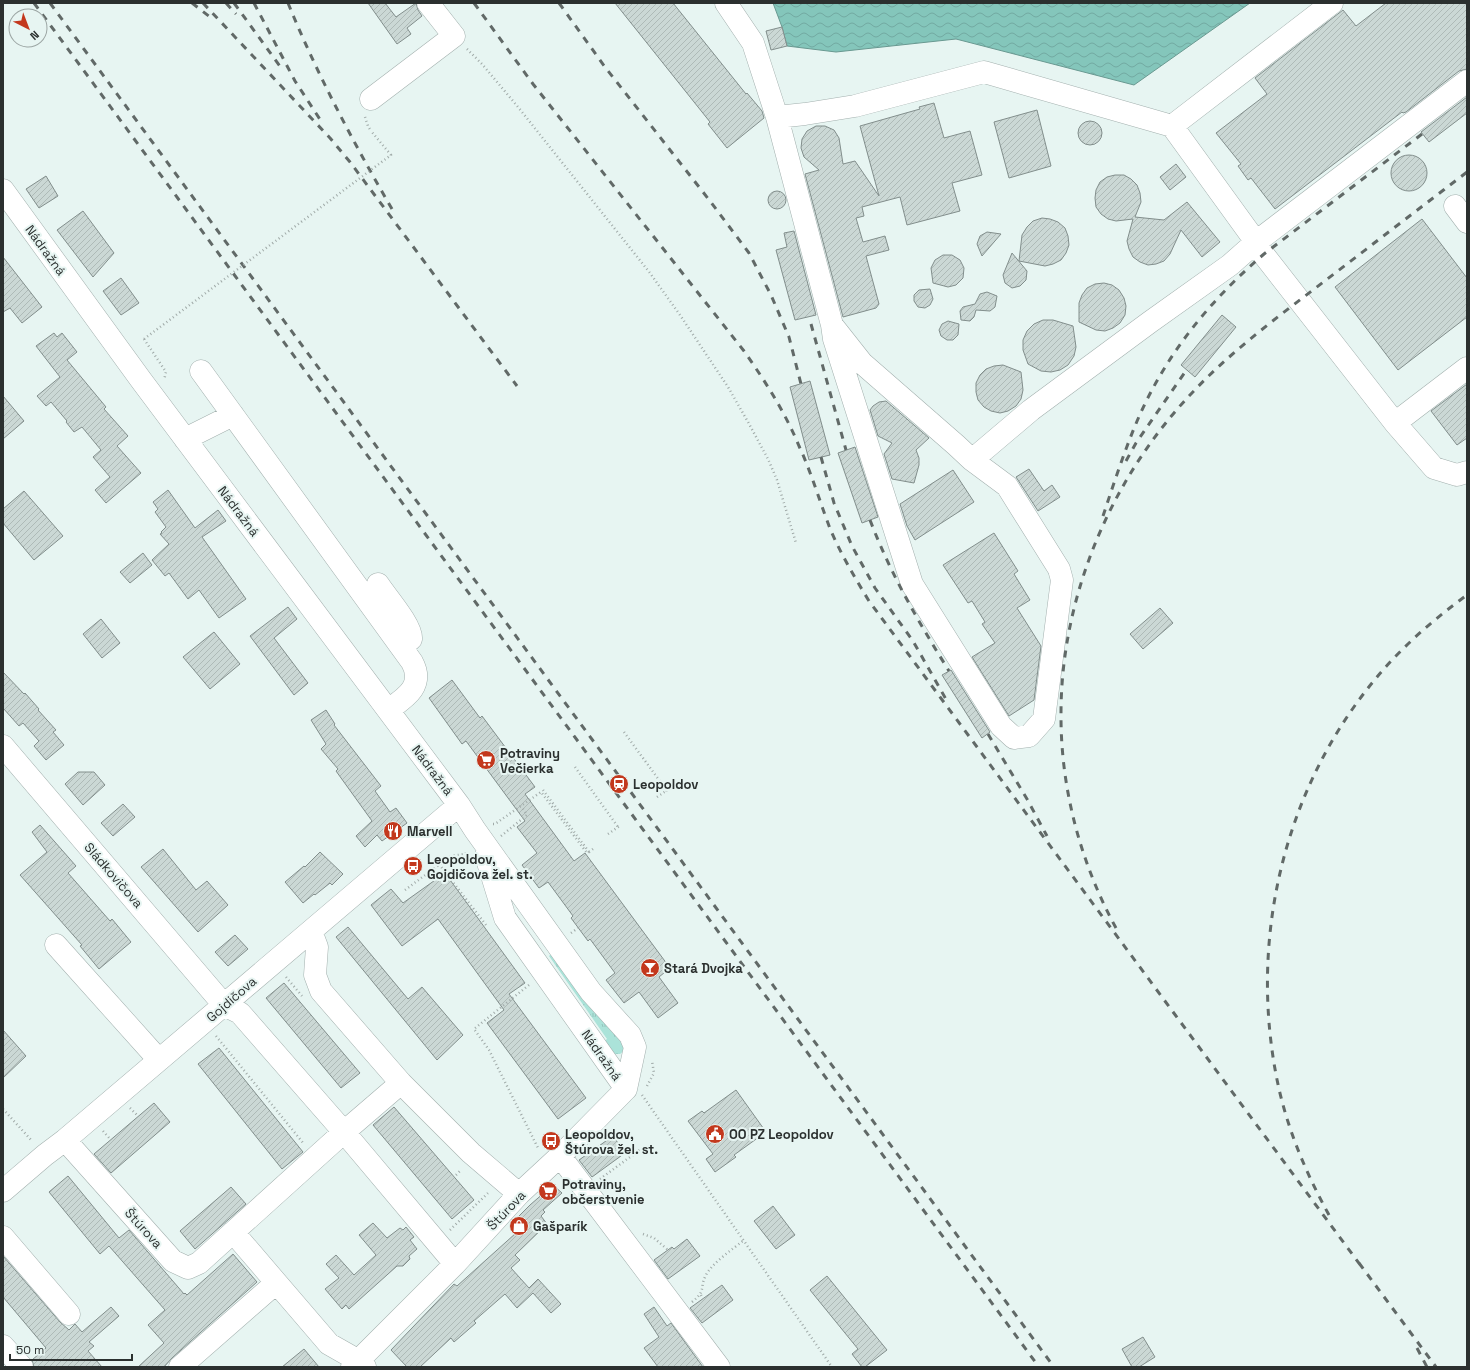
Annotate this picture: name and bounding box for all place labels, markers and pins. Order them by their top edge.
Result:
place label: Potraviny Večierka [500,745,560,777]
supermarket icon: Potraviny Večierka [475,749,497,771]
station icon: Leopoldov [608,773,630,795]
place label: Leopoldov [633,776,698,793]
restaurant icon: Marvell [382,820,404,842]
place label: Marvell [407,823,453,840]
place label: Leopoldov, Gojdičova žel. st. [427,851,533,883]
bus stop icon: Leopoldov, Gojdičova žel. st. [402,855,424,877]
bar icon: Stará Dvojka [639,957,661,979]
place label: Stará Dvojka [664,960,743,977]
public building icon: OO PZ Leopoldov [704,1123,726,1145]
place label: Leopoldov, Štúrova žel. st. [565,1126,658,1158]
place label: OO PZ Leopoldov [729,1126,834,1143]
bus stop icon: Leopoldov, Štúrova žel. st. [540,1130,562,1152]
place label: Potraviny, občerstvenie [562,1176,644,1208]
supermarket icon: Potraviny, občerstvenie [537,1180,559,1202]
shop icon: Gašparík [508,1215,530,1237]
place label: Gašparík [533,1218,588,1235]

